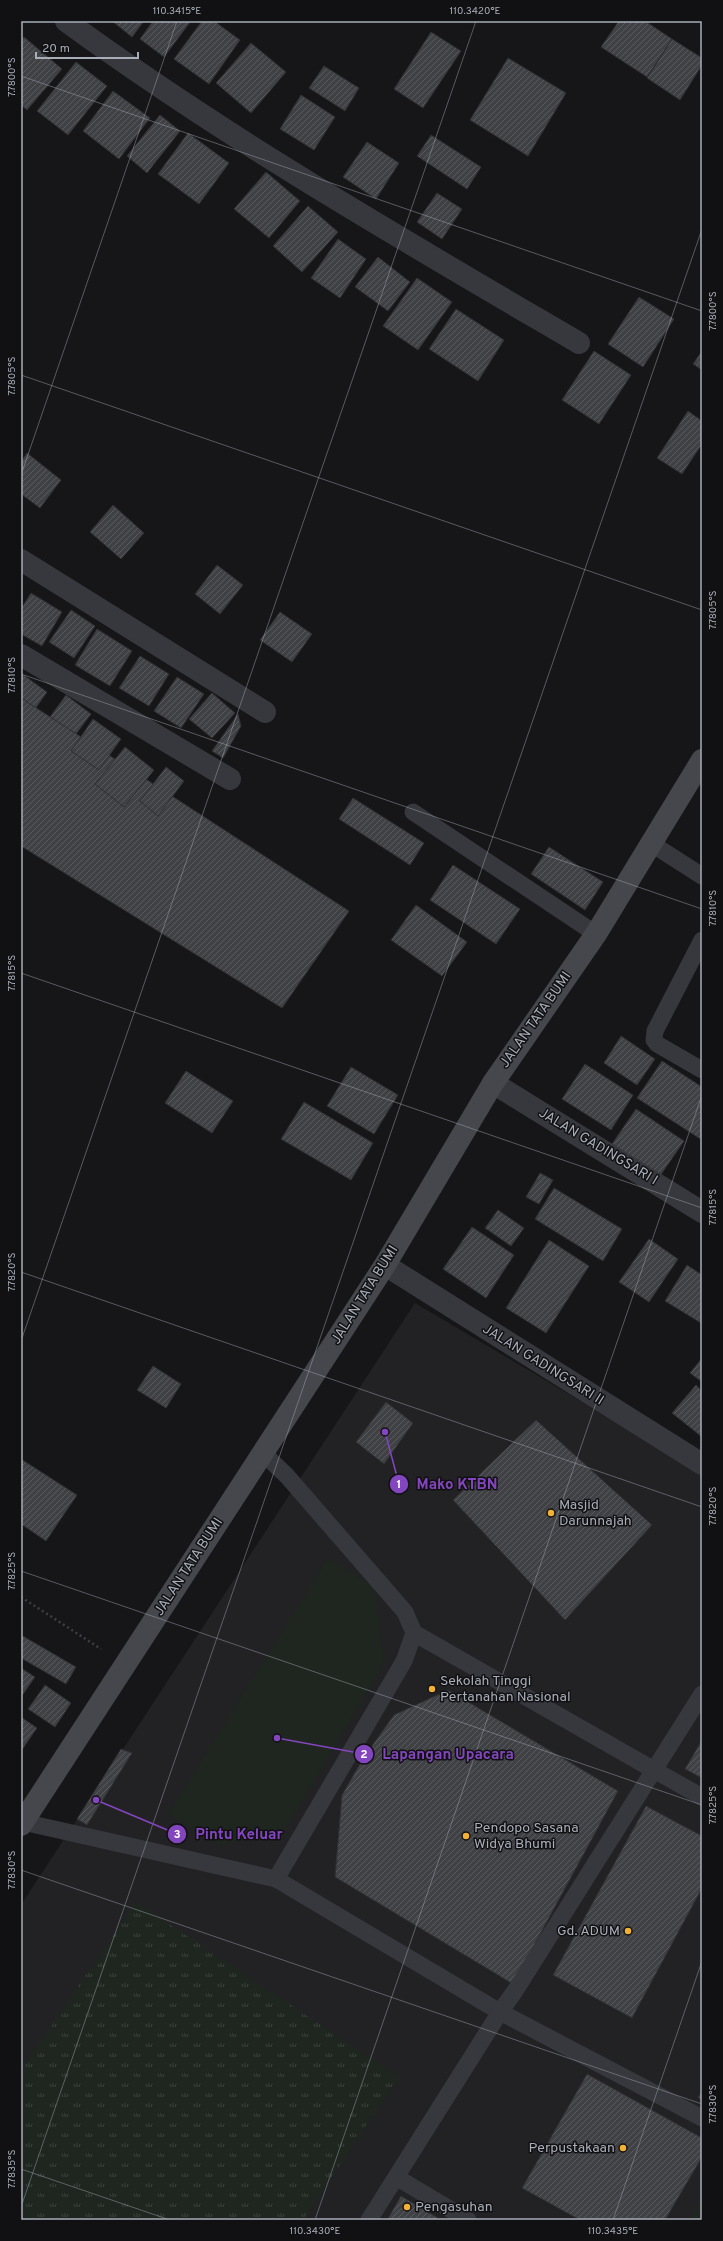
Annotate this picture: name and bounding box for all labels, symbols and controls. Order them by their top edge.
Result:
text: 110.3415°E [153,5,201,18]
text: 110.3420°E [450,5,500,18]
scale bar [36,34,138,60]
text: 20 m [42,41,70,57]
text: 7.7800°S [6,57,19,97]
text: 7.7800°S [707,291,720,331]
text: 7.7805°S [6,356,19,396]
text: 7.7805°S [707,590,720,630]
text: 7.7810°S [6,657,19,693]
text: 7.7810°S [707,890,720,926]
text: 7.7815°S [6,955,19,991]
street label: JALAN TATA BUMI [497,969,575,1071]
street label: JALAN GADINGSARI I [535,1105,661,1189]
text: 7.7815°S [707,1189,720,1225]
street label: JALAN TATA BUMI [328,1242,402,1348]
text: 7.7820°S [6,1253,19,1291]
street label: JALAN GADINGSARI II [479,1321,607,1409]
callout: Mako KTBN [389,1470,506,1497]
text: Mako KTBN [416,1476,498,1495]
text: 1 [397,1477,401,1493]
text: 7.7820°S [707,1487,720,1525]
place label: Masjid Darunnajah [559,1497,632,1530]
marker: Masjid Darunnajah [546,1508,556,1518]
street label: JALAN TATA BUMI [151,1515,227,1619]
text: 7.7825°S [6,1552,19,1590]
place label: Sekolah Tinggi Pertanahan Nasional [440,1673,571,1706]
marker: Sekolah Tinggi Pertanahan Nasional [427,1684,437,1694]
callout: Lapangan Upacara [354,1741,522,1768]
text: Lapangan Upacara [382,1746,514,1765]
text: 2 [360,1747,368,1763]
text: 7.7825°S [707,1786,720,1824]
callout: Pintu Keluar [167,1820,290,1847]
place label: Pendopo Sasana Widya Bhumi [474,1820,579,1853]
text: Pintu Keluar [195,1826,283,1845]
text: 3 [173,1827,181,1843]
marker: Pendopo Sasana Widya Bhumi [461,1831,471,1841]
text: 7.7830°S [6,1851,19,1889]
place label: Gd. ADUM [557,1923,620,1940]
marker: Gd. ADUM [623,1926,633,1936]
text: 7.7830°S [707,2085,720,2123]
place label: Perpustakaan [528,2140,615,2157]
marker: Perpustakaan [618,2143,628,2153]
text: 7.7835°S [6,2150,19,2188]
place label: Pengasuhan [415,2199,493,2216]
marker: Pengasuhan [402,2202,412,2212]
text: 110.3430°E [290,2225,340,2238]
text: 110.3435°E [588,2225,638,2238]

